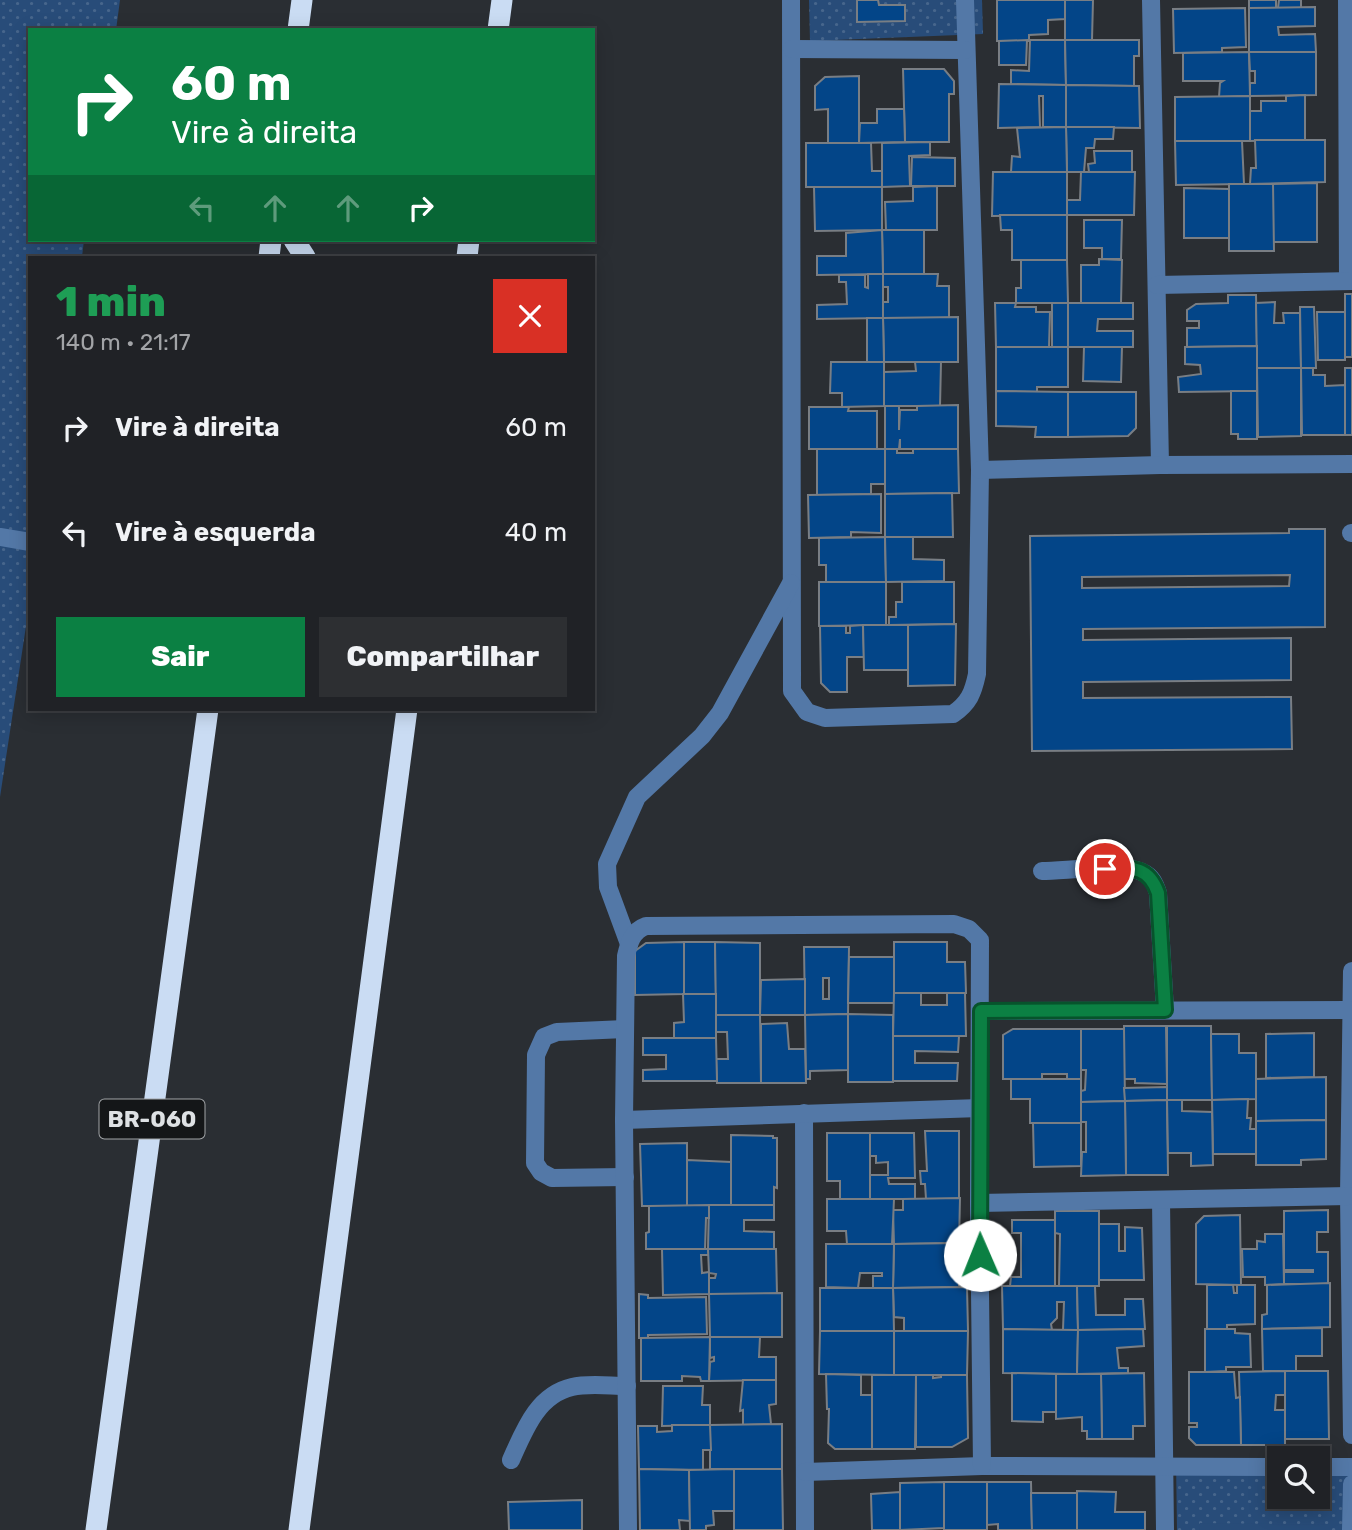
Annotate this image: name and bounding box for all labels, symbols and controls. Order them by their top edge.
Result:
text: 60 m [171,54,292,112]
icon: right [56,56,147,147]
text: Vire à direita [171,113,357,151]
icon: left [183,189,221,227]
icon: ahead [256,189,294,227]
icon: ahead [329,189,367,227]
icon: right [402,189,440,227]
text: 1 min [56,277,166,327]
button: close [493,279,567,353]
text: 140 m · 21:17 [56,328,191,356]
icon: right [56,409,94,447]
text: Vire à direita [115,412,280,443]
text: 60 m [505,412,567,443]
icon: left [56,514,94,552]
text: Vire à esquerda [115,517,316,548]
text: 40 m [505,517,567,548]
button: Sair [56,617,305,697]
button: Compartilhar [319,617,567,697]
pin [1075,839,1135,899]
icon: arrive [1086,850,1124,888]
road number: BR-060 [100,1100,204,1138]
position arrow [943,1218,1017,1292]
map controls [1267,1446,1330,1509]
button: search [1267,1446,1330,1509]

